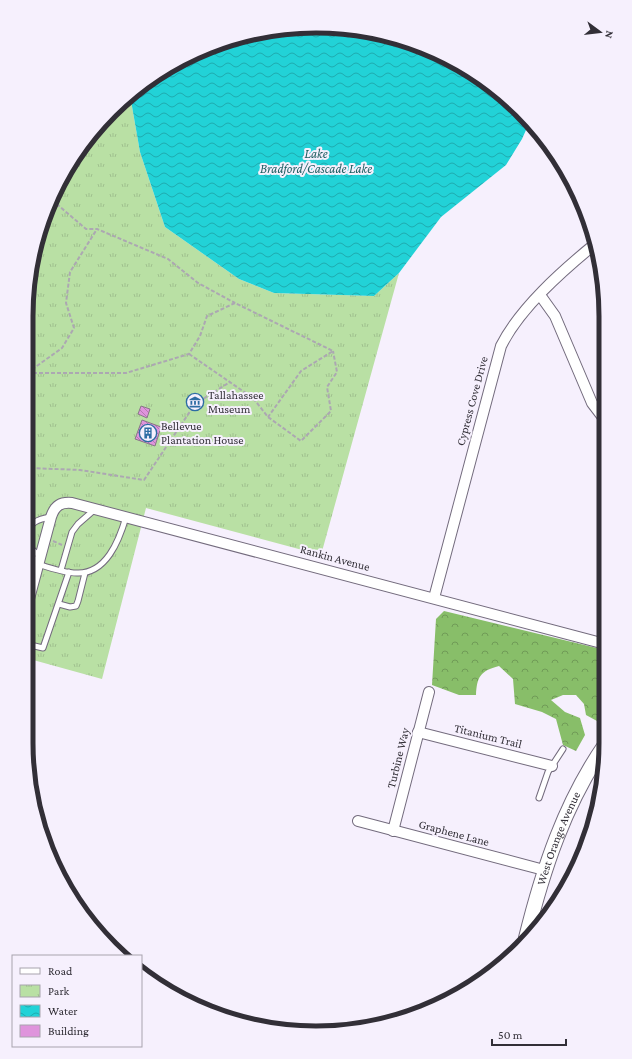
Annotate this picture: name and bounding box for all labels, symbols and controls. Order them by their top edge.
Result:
north arrow [580,12,620,52]
text: N [603,29,616,40]
water label: Lake Bradford/Cascade Lake [260,146,372,176]
street label: Cypress Cove Drive [453,355,491,447]
place label: Tallahassee Museum [208,388,264,416]
museum icon: Tallahassee Museum [185,392,205,412]
place label: Bellevue Plantation House [161,419,244,447]
building icon: Bellevue Plantation House [138,423,158,443]
street label: Rankin Avenue [299,542,371,574]
street label: Titanium Trail [453,721,523,751]
street label: Turbine Way [384,726,412,790]
street label: West Orange Avenue [534,789,583,887]
street label: Graphene Lane [417,817,491,849]
legend [12,955,142,1047]
text: Road [48,964,73,978]
text: Park [48,984,70,998]
text: Water [48,1004,78,1018]
scale bar [492,1021,566,1047]
text: Building [48,1024,89,1038]
text: 50 m [498,1028,523,1042]

